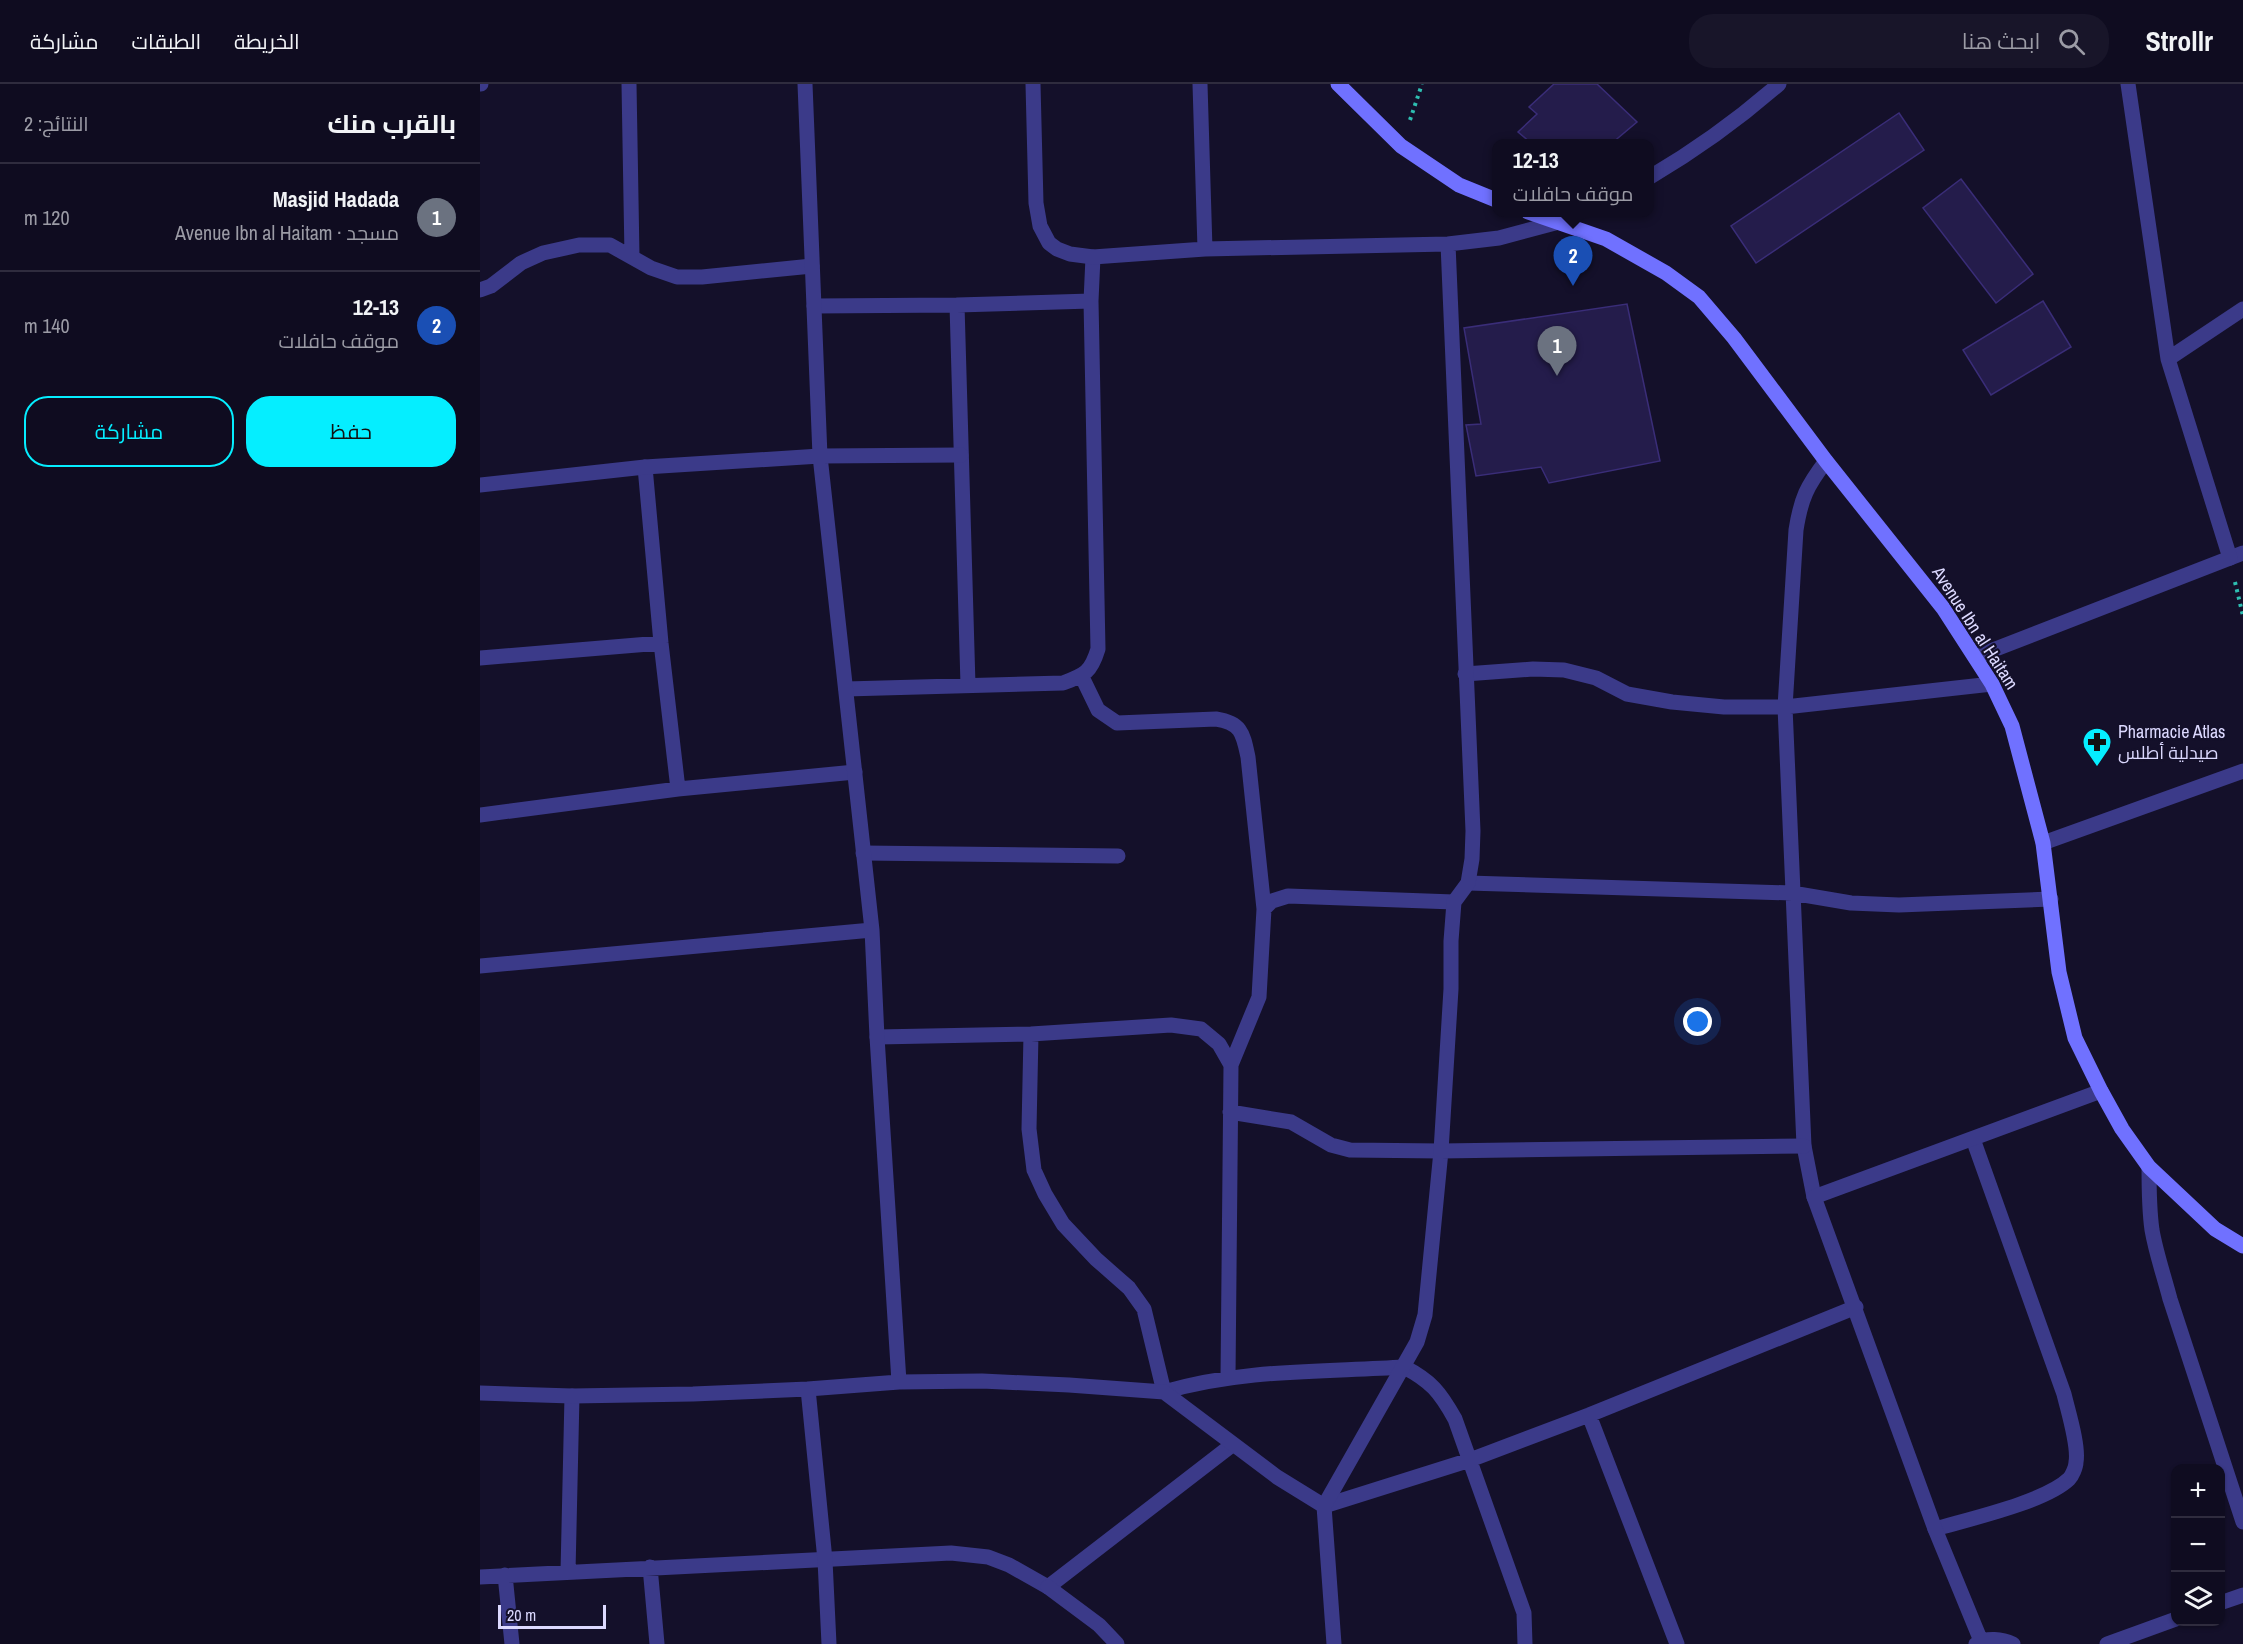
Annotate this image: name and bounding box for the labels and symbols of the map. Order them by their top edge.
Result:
pin: 2 [1554,236,1592,286]
pin: 1 [1538,326,1576,376]
street label: Avenue Ibn al Haitam [1926,561,2024,694]
place label: Pharmacie Atlas صيدلية أطلس [2118,719,2225,765]
pharmacy icon: Pharmacie Atlas صيدلية أطلس [2081,726,2113,768]
your location [1683,1007,1712,1036]
scale bar [498,1602,606,1630]

